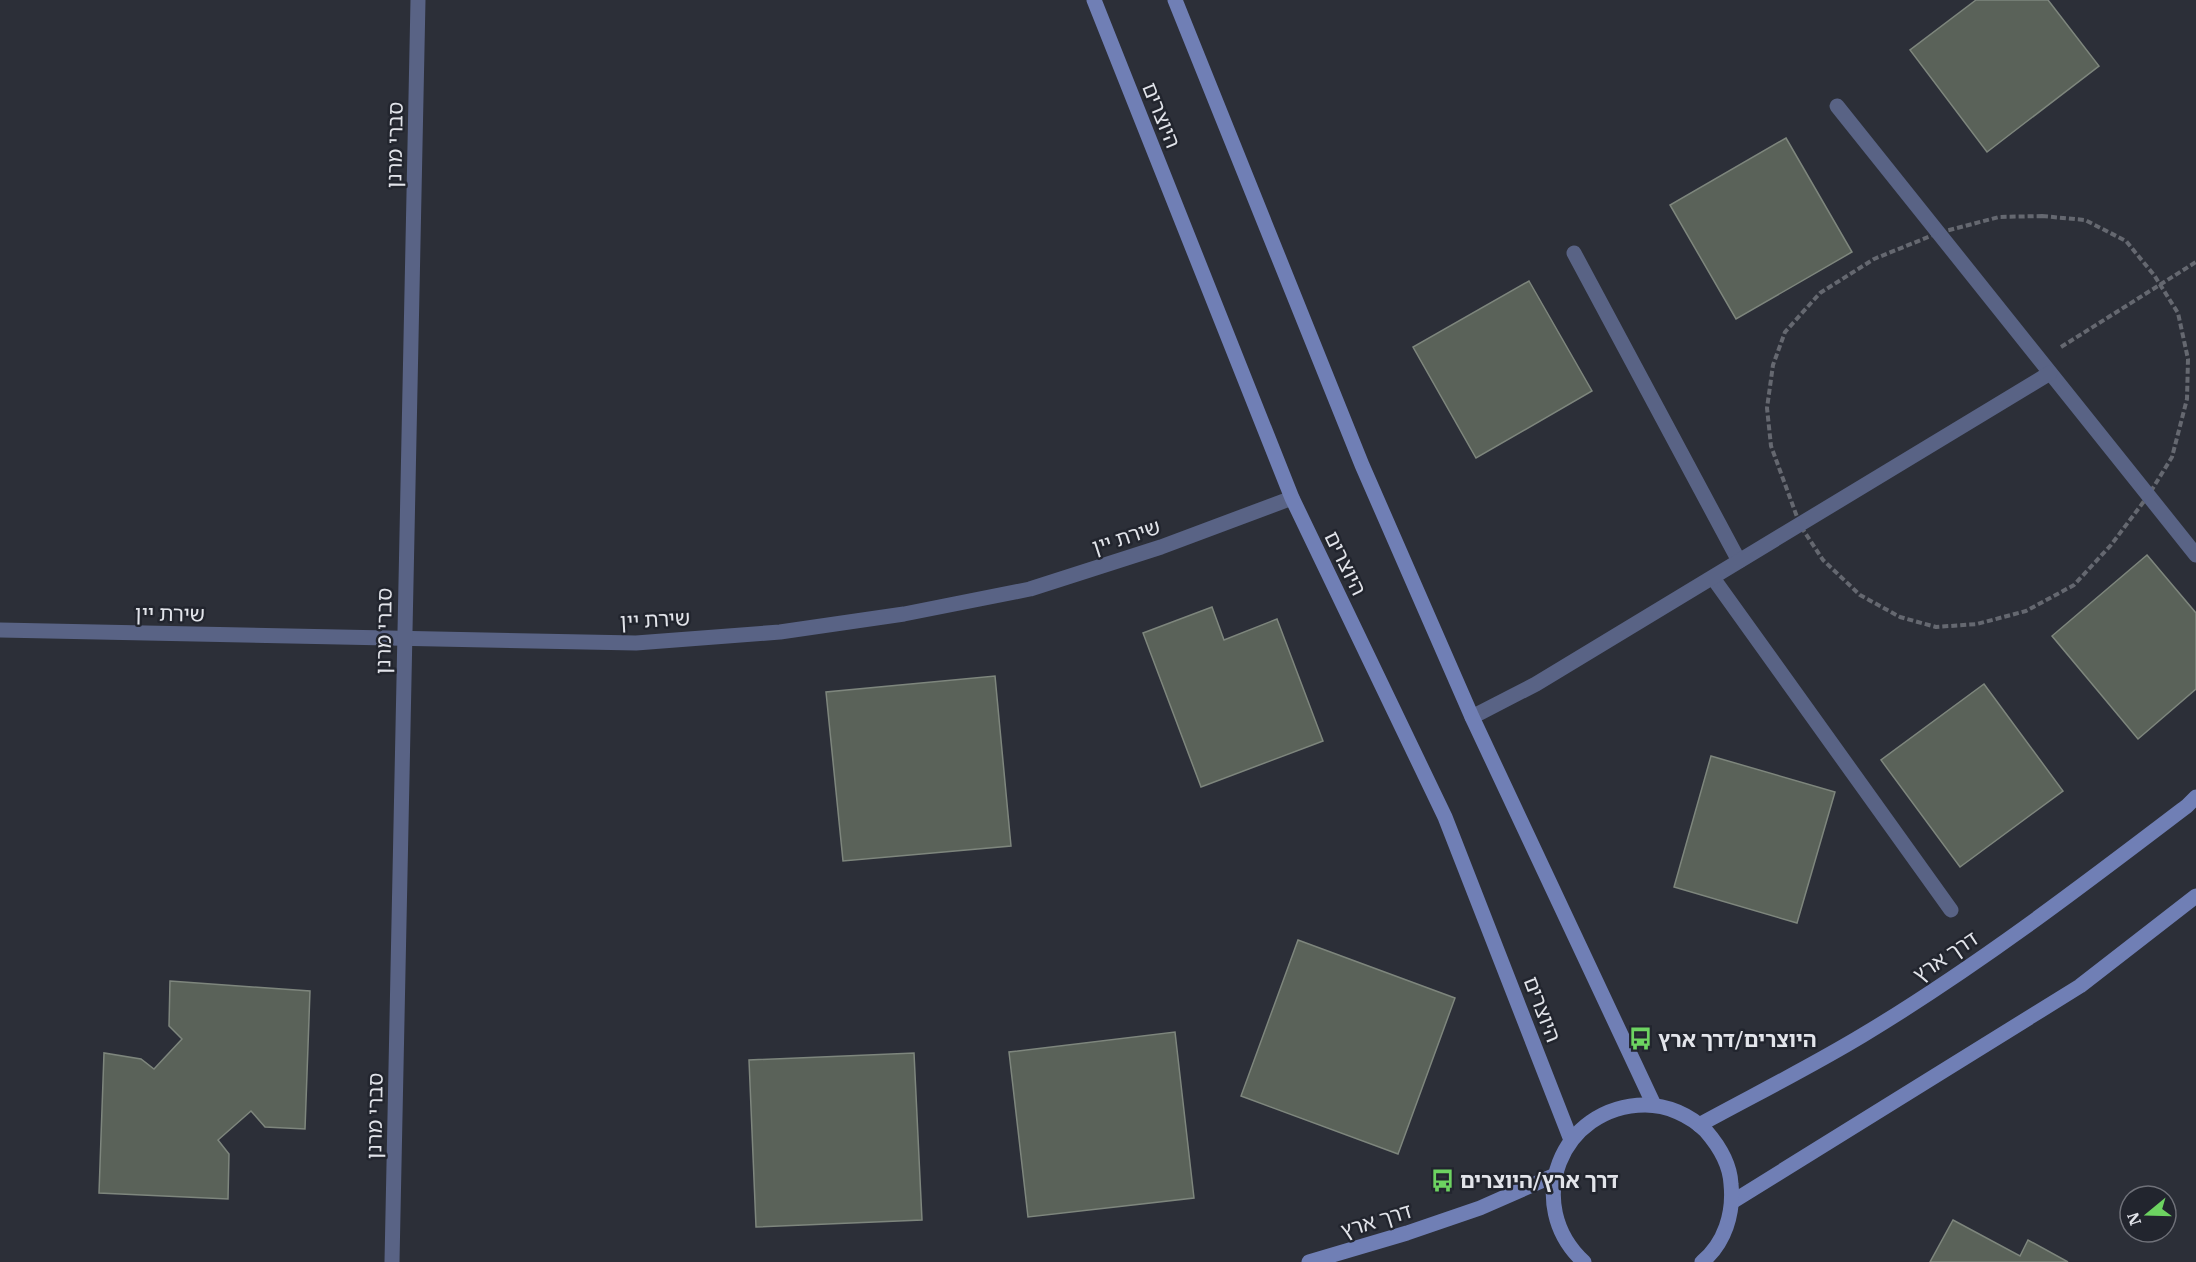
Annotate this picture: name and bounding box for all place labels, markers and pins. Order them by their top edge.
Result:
place label: היוצרים/דרך ארץ [1658,1025,1817,1053]
bus stop icon: היוצרים/דרך ארץ [1627,1026,1653,1052]
place label: דרך ארץ/היוצרים [1460,1166,1619,1194]
bus stop icon: דרך ארץ/היוצרים [1429,1167,1455,1193]

